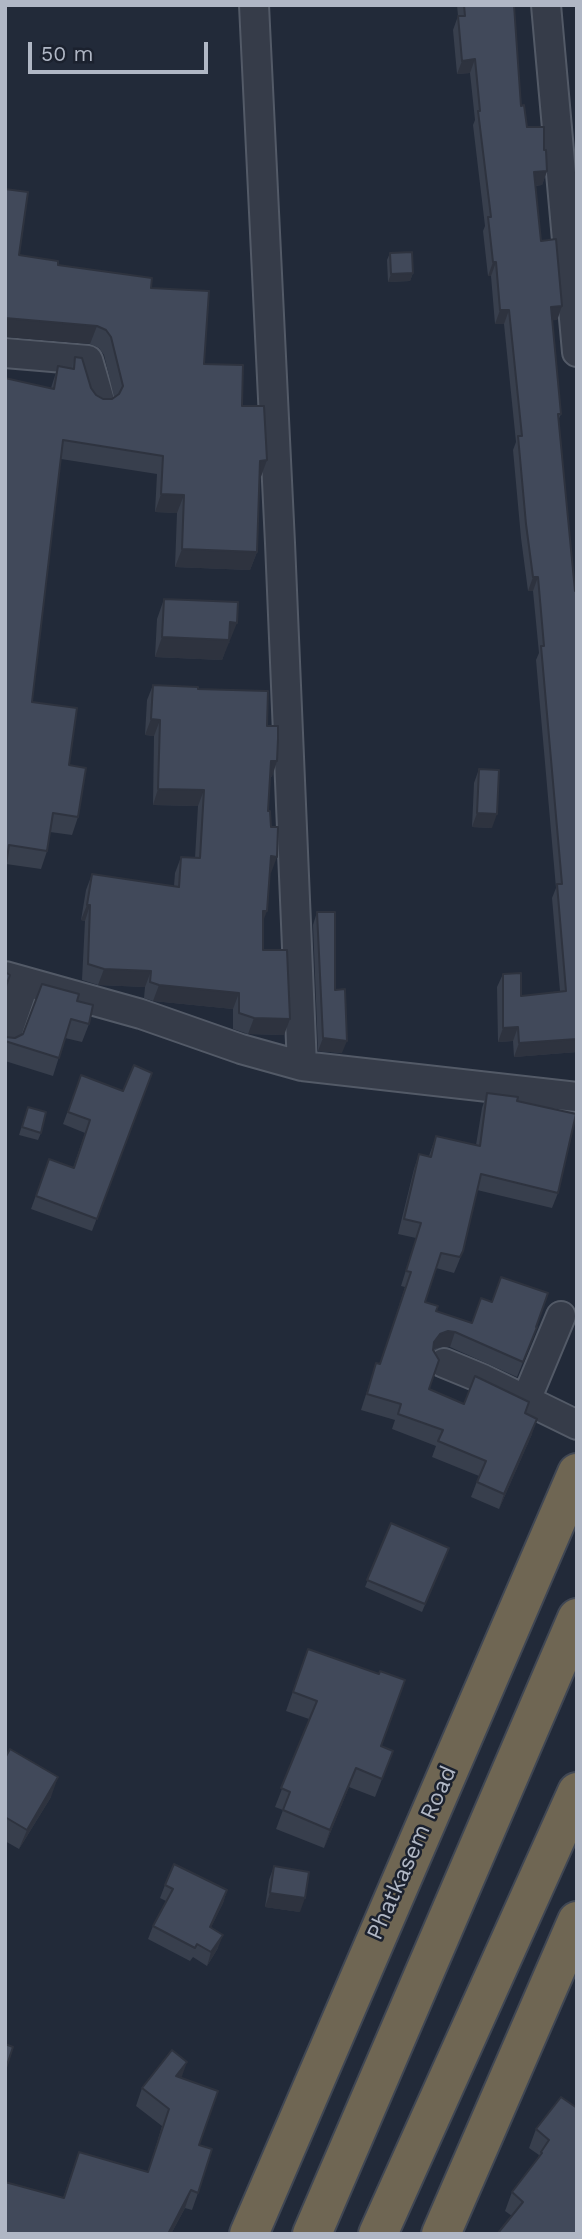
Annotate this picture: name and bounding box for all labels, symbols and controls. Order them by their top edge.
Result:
scale bar [32,28,212,72]
text: 50 m [41,41,93,66]
street label: Phatkasem Road [361,1762,463,1944]

